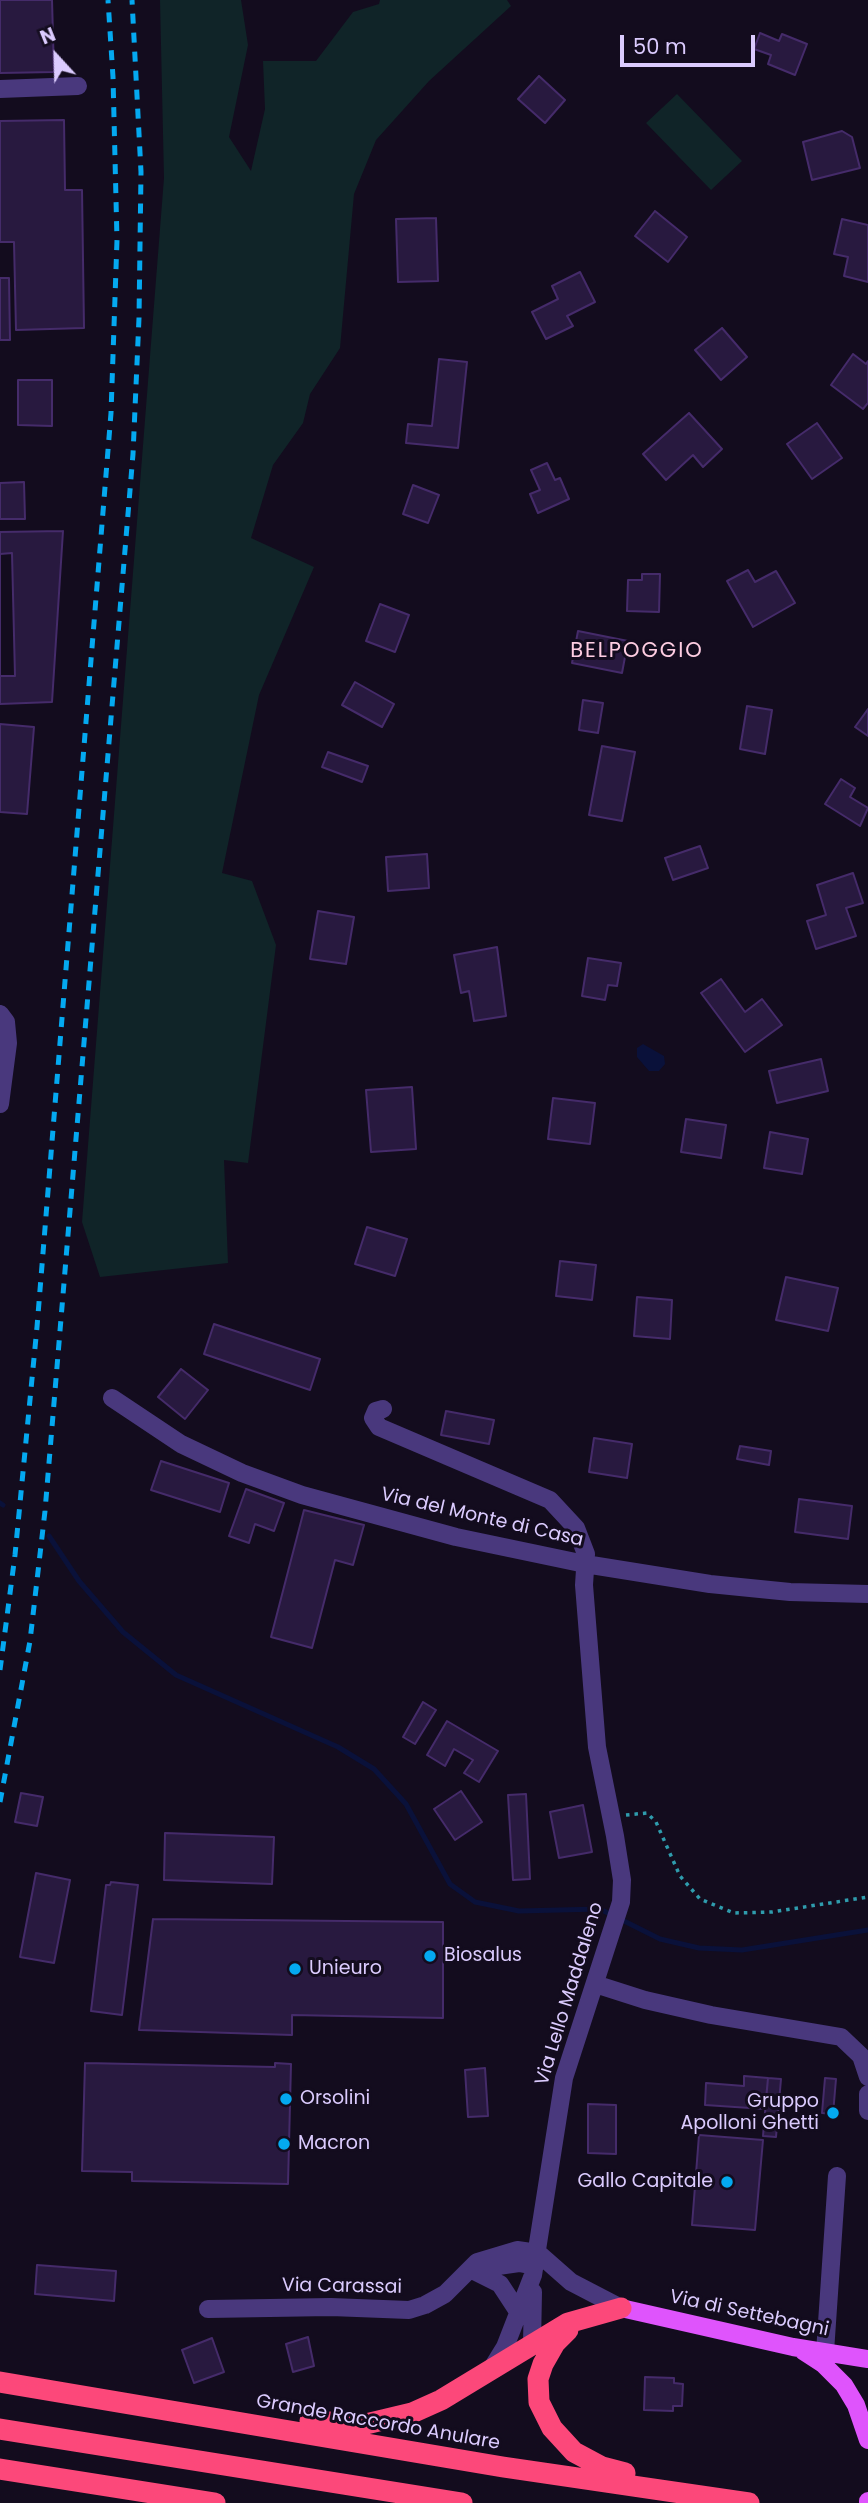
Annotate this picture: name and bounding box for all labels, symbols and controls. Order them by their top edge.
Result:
north arrow [21,21,91,91]
text: N [36,21,60,51]
scale bar [623,21,758,65]
text: 50 m [633,32,687,61]
district label: BELPOGGIO [571,639,703,665]
street label: Via del Monte di Casa [379,1484,585,1552]
street label: Via Lello Maddaleno [531,1900,609,2088]
place label: Biosalus [444,1945,522,1967]
marker: Biosalus [422,1948,438,1964]
place label: Unieuro [309,1958,382,1980]
marker: Unieuro [287,1961,303,1977]
place label: Orsolini [300,2088,370,2110]
marker: Orsolini [278,2091,294,2107]
place label: Gruppo Apolloni Ghetti [681,2091,819,2135]
marker: Gruppo Apolloni Ghetti [825,2105,841,2121]
place label: Macron [298,2133,370,2155]
marker: Macron [276,2136,292,2152]
place label: Gallo Capitale [578,2171,713,2193]
marker: Gallo Capitale [719,2174,735,2190]
street label: Via Carassai [282,2275,402,2299]
street label: Via di Settebagni [667,2286,831,2342]
street label: Grande Raccordo Anulare [254,2390,502,2456]

